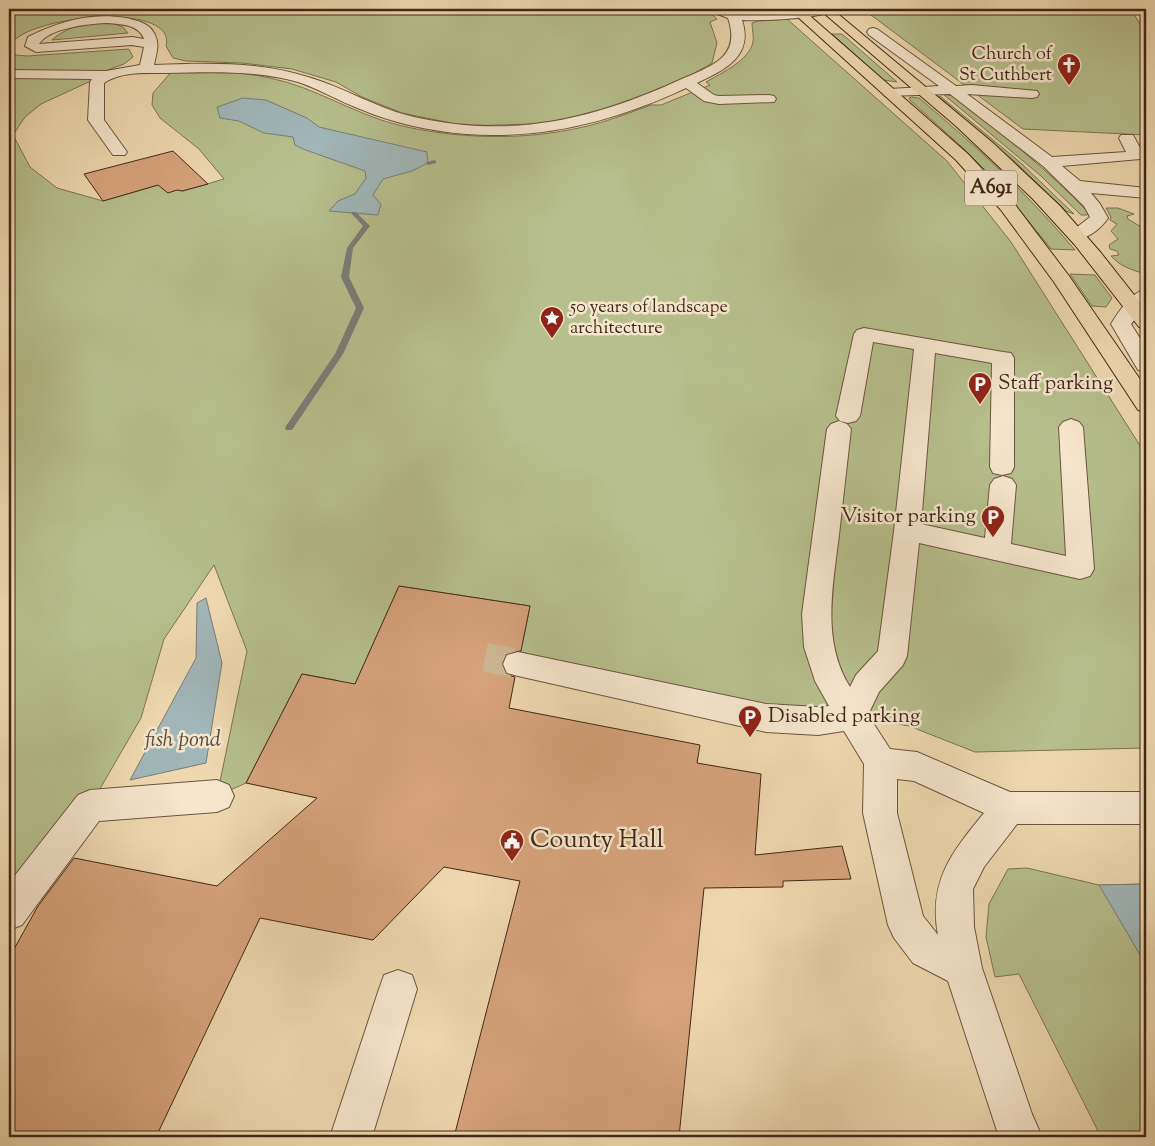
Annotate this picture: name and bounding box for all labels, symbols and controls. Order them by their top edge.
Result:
place label: Church of St Cuthbert [959,42,1053,89]
church icon: Church of St Cuthbert [1056,52,1082,86]
road number: A691 [965,170,1017,206]
place label: 50 years of landscape architecture [569,295,728,342]
place icon: 50 years of landscape architecture [539,305,565,339]
place label: Staff parking [998,369,1113,399]
parking icon: Staff parking [967,371,993,405]
place label: Visitor parking [841,502,976,532]
parking icon: Visitor parking [980,504,1006,538]
place label: Disabled parking [768,702,920,732]
parking icon: Disabled parking [737,704,763,738]
water label: fish pond [144,725,221,757]
place label: County Hall [530,823,664,859]
public building icon: County Hall [499,828,525,862]

